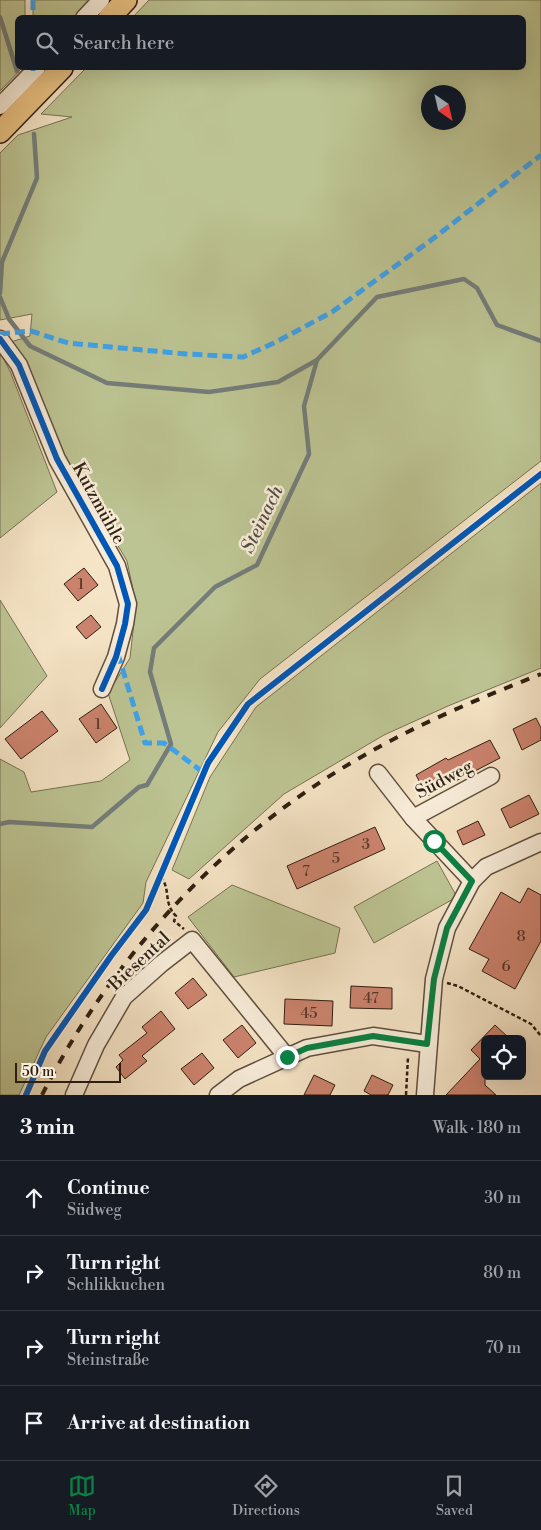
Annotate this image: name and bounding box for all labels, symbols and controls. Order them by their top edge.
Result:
search box [15,15,526,70]
icon: search [33,29,61,57]
text: Search here [73,31,174,55]
north arrow [421,85,466,130]
street label: Kutzmühle [67,458,130,548]
water label: Steinach [235,481,289,557]
house number: 1 [78,575,85,594]
house number: 1 [95,715,102,734]
street label: Südweg [412,754,477,804]
route start [423,830,446,853]
house number: 3 [362,835,370,854]
house number: 5 [332,849,340,868]
house number: 7 [302,862,310,881]
street label: Biesental [103,926,176,997]
house number: 8 [516,927,526,946]
house number: 6 [501,957,511,976]
house number: 47 [363,989,379,1008]
house number: 45 [300,1004,318,1023]
map controls [481,1035,526,1080]
button: locate [481,1035,526,1080]
route end [276,1046,299,1069]
scale bar [15,1060,121,1083]
text: 50 m [22,1063,54,1081]
text: 3 min [20,1115,75,1141]
text: Walk · 180 m [433,1118,521,1138]
text: Continue [67,1176,150,1200]
icon: ahead [20,1184,48,1212]
text: 30 m [484,1188,521,1208]
text: Südweg [67,1200,122,1220]
text: Turn right [67,1251,160,1275]
icon: right [20,1259,48,1287]
text: 80 m [483,1263,521,1283]
text: Schlikkuchen [67,1275,165,1295]
text: Turn right [67,1326,160,1350]
icon: right [20,1334,48,1362]
text: 70 m [485,1338,521,1358]
text: Steinstraße [67,1350,149,1370]
icon: arrive [20,1409,48,1437]
text: Arrive at destination [67,1411,250,1435]
tab: Map [68,1472,96,1520]
tab: Directions [232,1472,300,1520]
tab: Saved [436,1472,473,1520]

